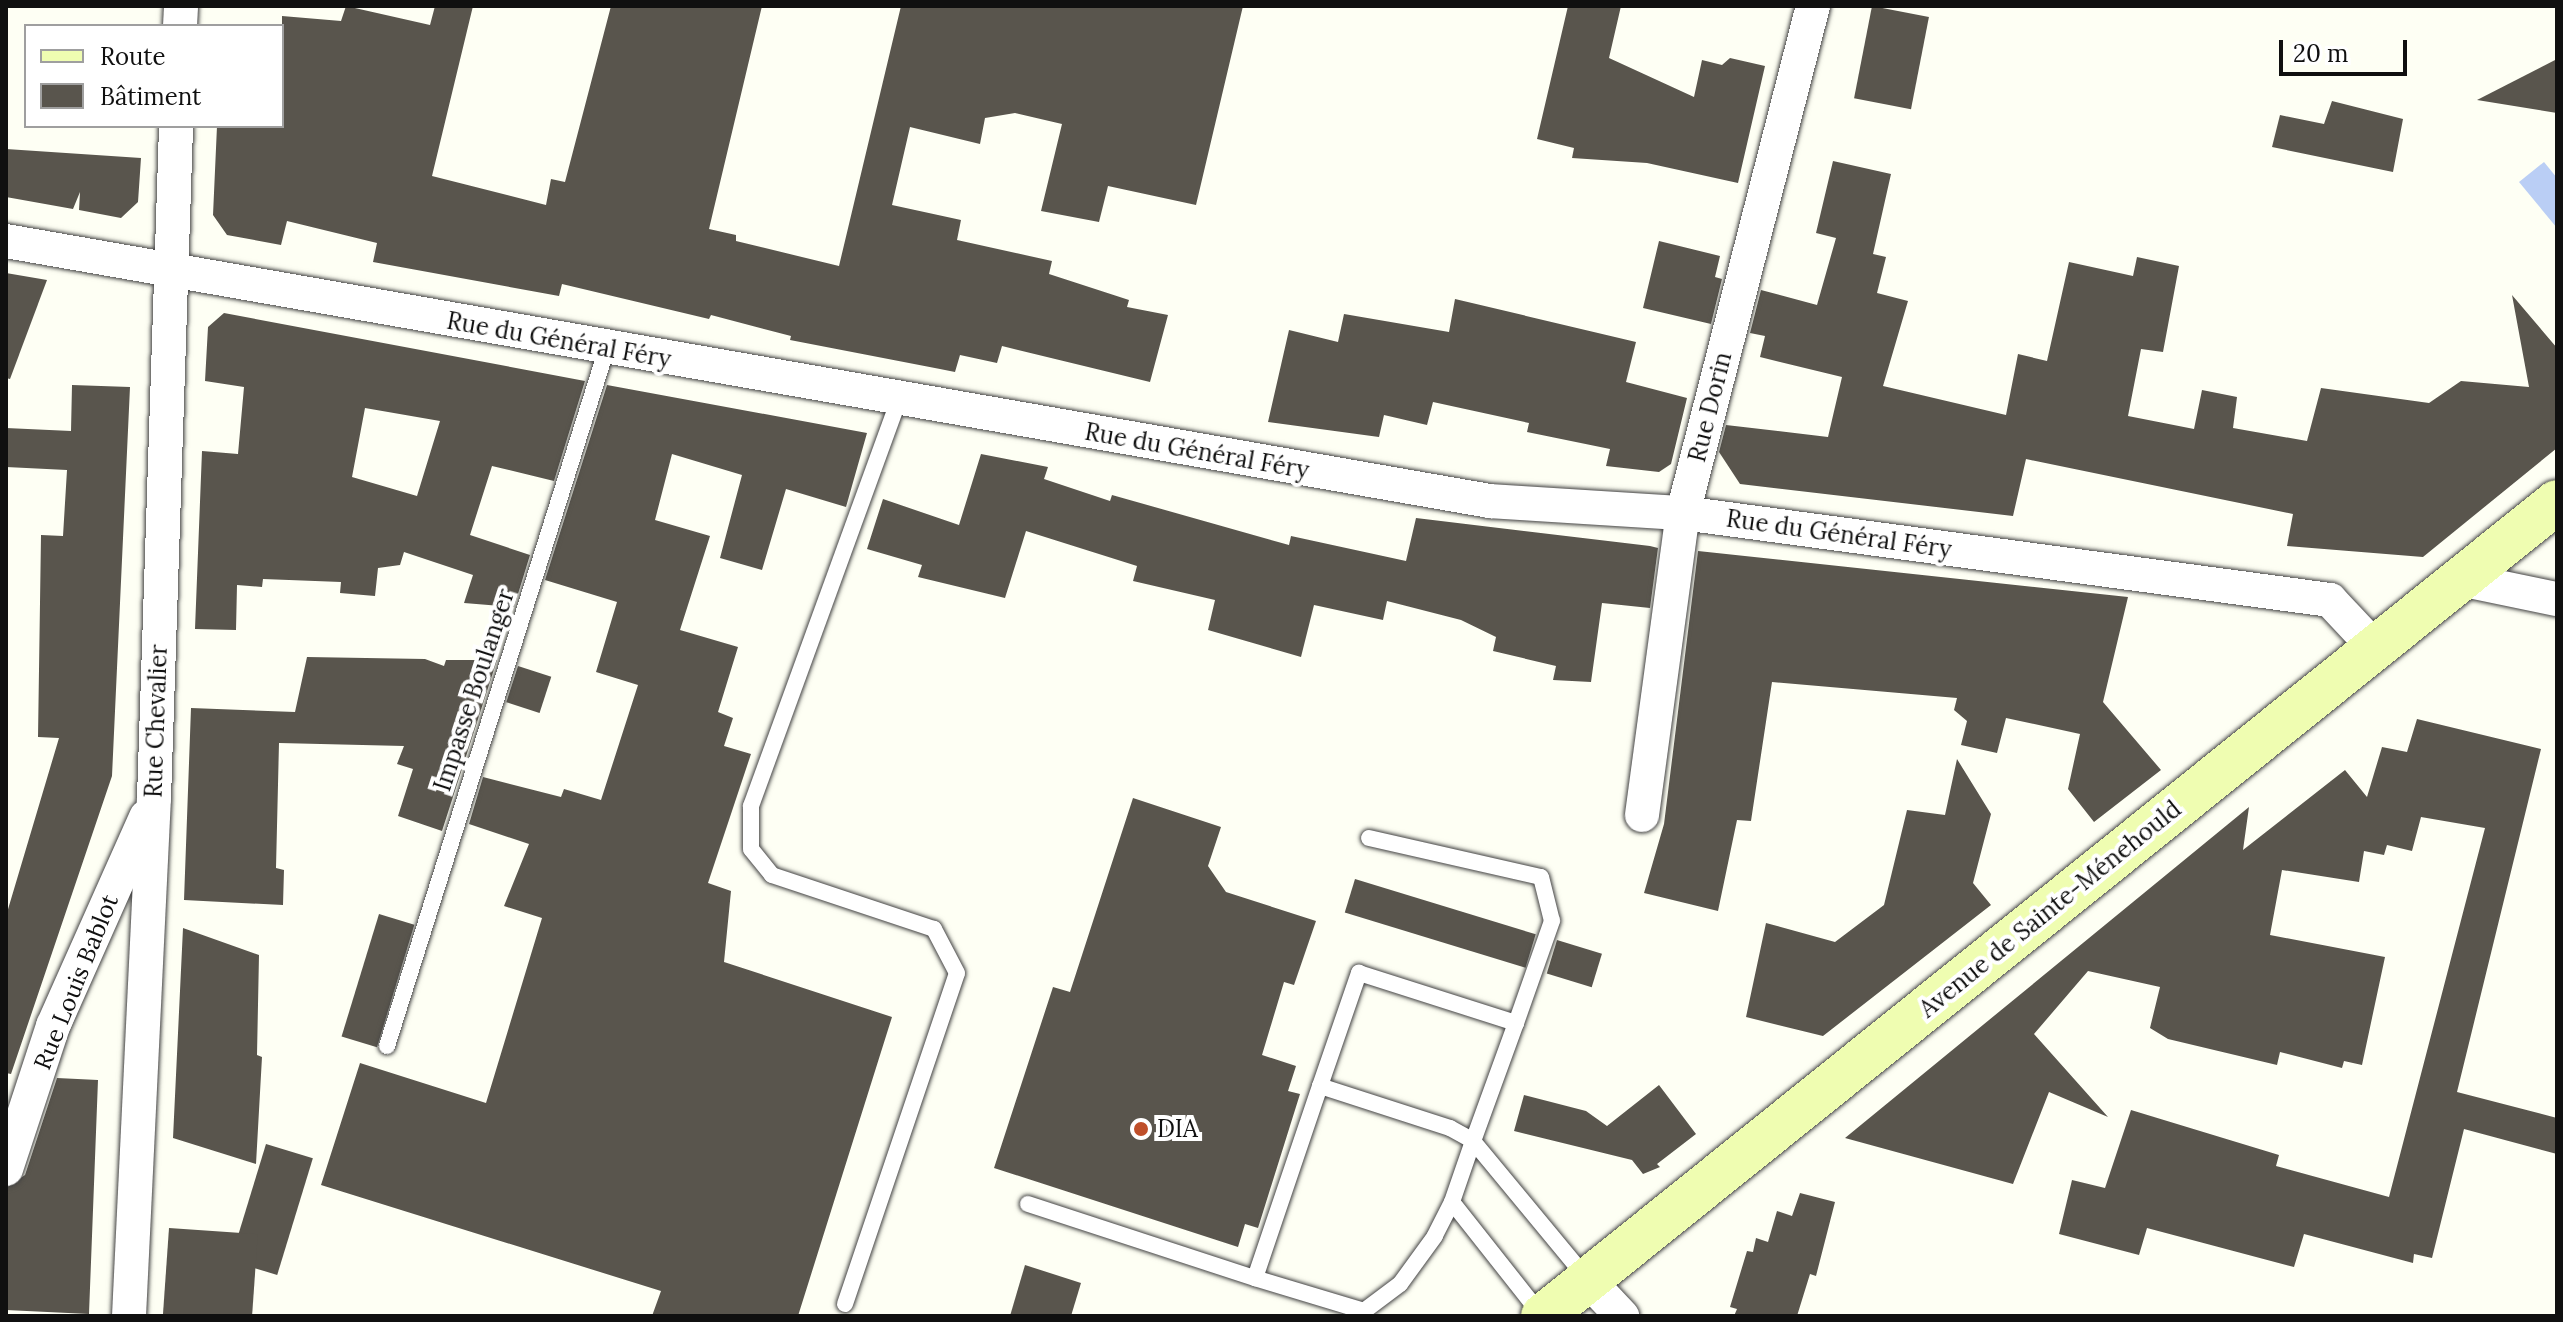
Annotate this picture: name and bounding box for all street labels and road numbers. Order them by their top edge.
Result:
street label: Rue du Général Féry [445,306,673,374]
street label: Rue Dorin [1682,349,1738,465]
street label: Rue du Général Féry [1083,417,1311,485]
street label: Rue du Général Féry [1724,504,1954,564]
street label: Impasse Boulanger [428,585,520,795]
street label: Rue Chevalier [139,644,173,798]
street label: Avenue de Sainte-Ménehould [1913,795,2187,1023]
street label: Rue Louis Bablot [28,890,124,1074]

